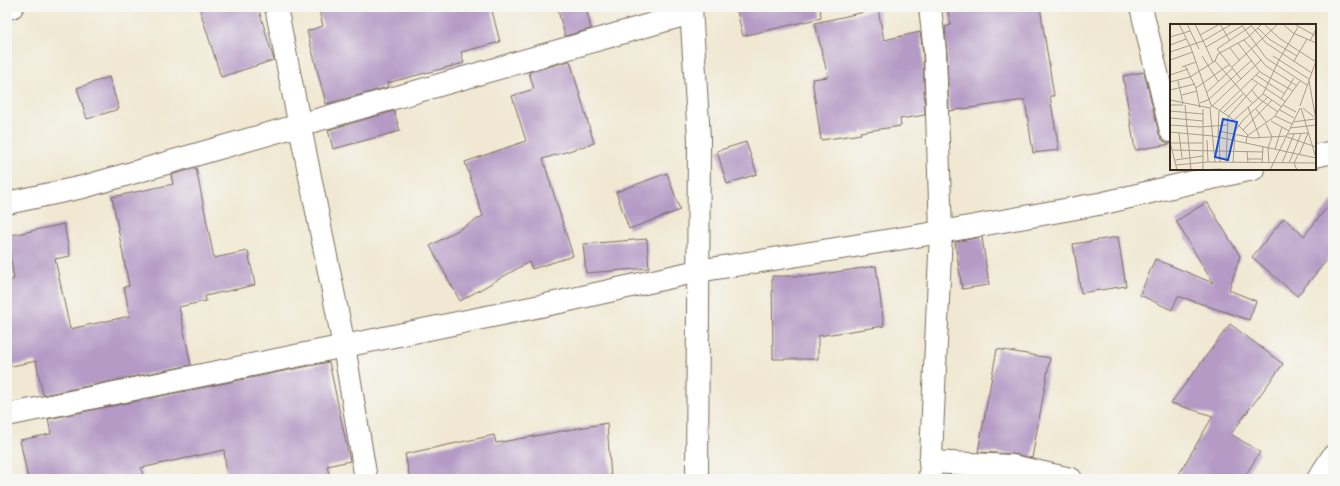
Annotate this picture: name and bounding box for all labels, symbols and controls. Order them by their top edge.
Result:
inset map [1170,24,1316,170]

